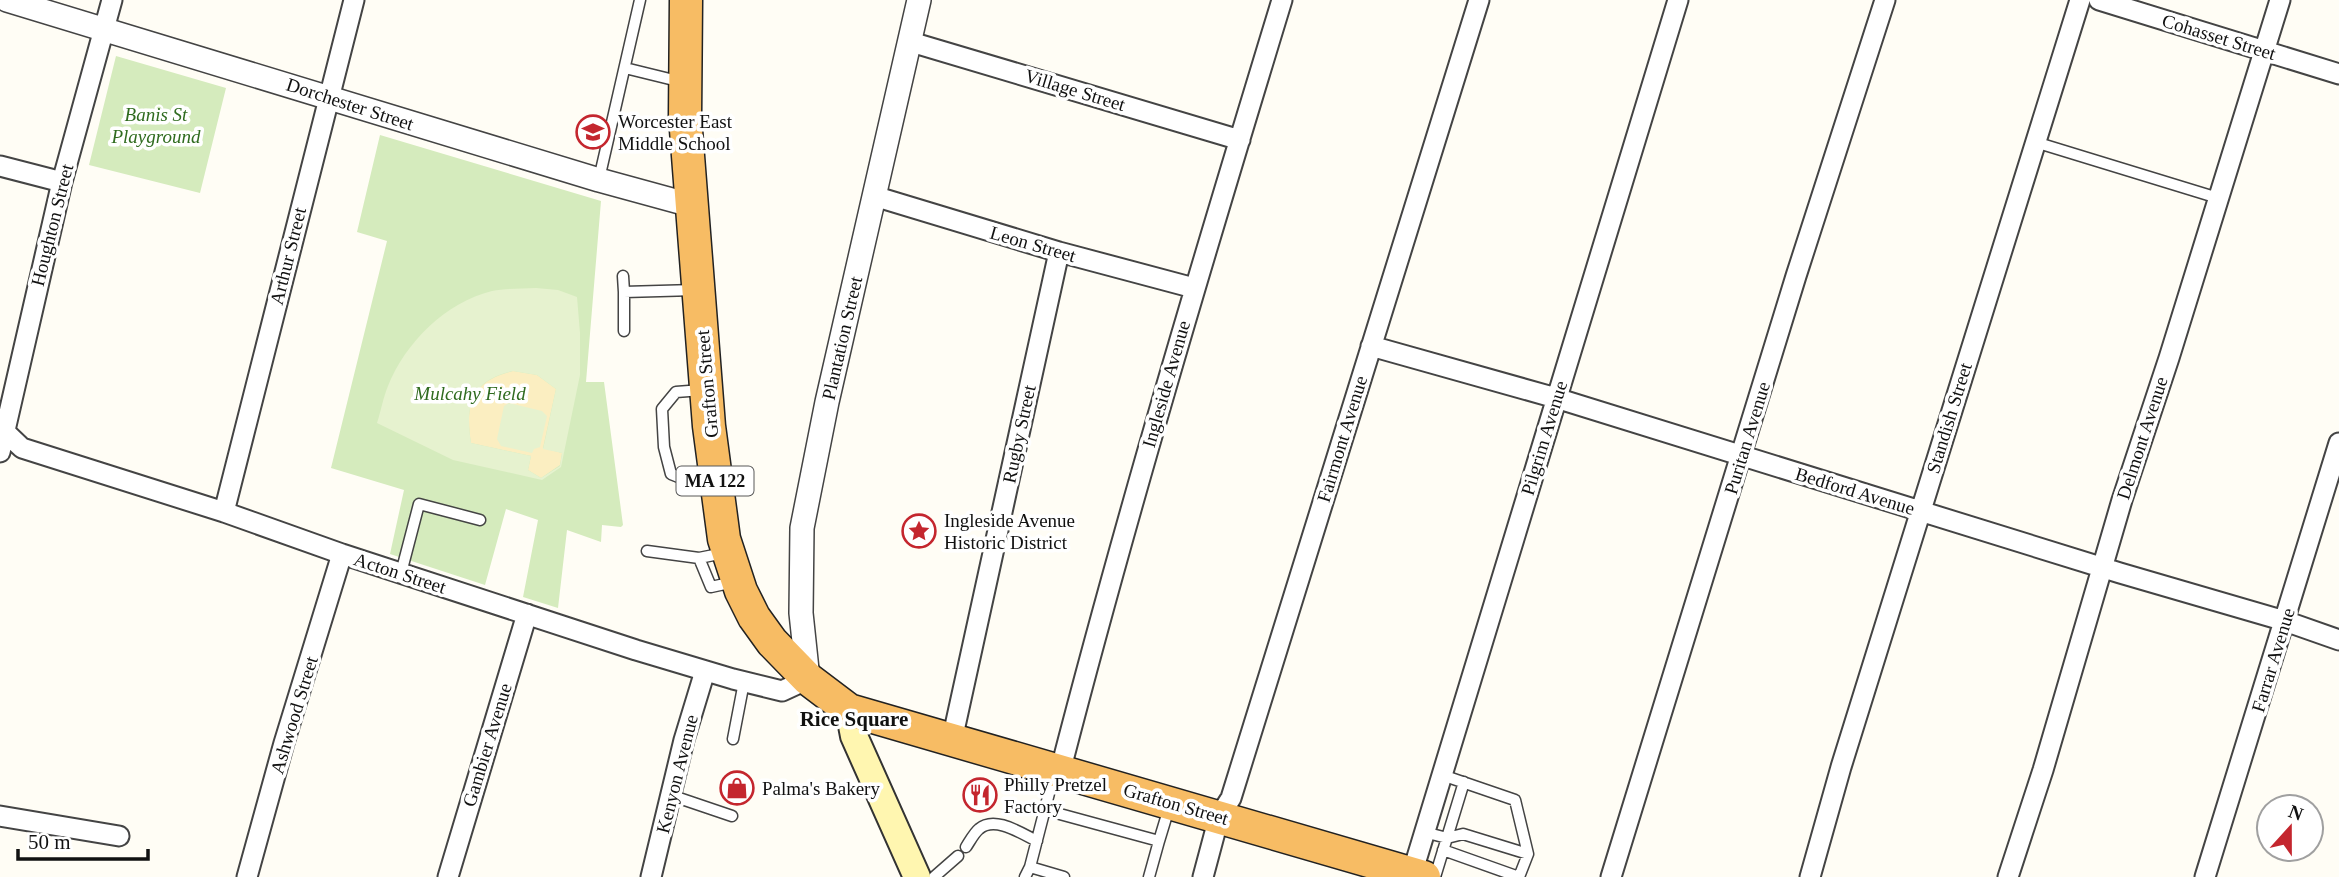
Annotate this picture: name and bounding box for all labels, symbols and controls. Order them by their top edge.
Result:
street label: Cohasset Street [2160,10,2279,64]
street label: Village Street [1022,65,1128,115]
street label: Dorchester Street [284,74,417,135]
park label: Banis St Playground [110,104,201,147]
place label: Worcester East Middle School [618,111,733,154]
school or university icon: Worcester East Middle School [574,113,612,151]
street label: Houghton Street [27,161,77,288]
street label: Arthur Street [266,204,310,307]
street label: Leon Street [988,222,1079,266]
street label: Plantation Street [818,273,867,402]
street label: Ingleside Avenue [1138,318,1194,450]
street label: Grafton Street [692,328,722,439]
street label: Standish Street [1922,359,1976,476]
street label: Fairmont Avenue [1313,373,1371,505]
street label: Delmont Avenue [2112,374,2172,502]
street label: Pilgrim Avenue [1517,378,1571,498]
street label: Puritan Avenue [1720,379,1774,497]
street label: Rugby Street [998,382,1040,485]
park label: Mulcahy Field [413,383,526,404]
street label: Bedford Avenue [1793,463,1917,519]
road number: MA 122 [676,466,754,495]
place label: Ingleside Avenue Historic District [944,510,1075,553]
place icon: Ingleside Avenue Historic District [900,512,938,550]
street label: Acton Street [351,548,449,598]
street label: Farrar Avenue [2247,605,2299,715]
street label: Ashwood Street [266,653,322,776]
street label: Gambier Avenue [458,681,516,809]
district label: Rice Square [800,707,908,731]
street label: Kenyon Avenue [652,712,702,836]
shop icon: Palma's Bakery [718,769,756,807]
place label: Philly Pretzel Factory [1004,774,1107,817]
restaurant icon: Philly Pretzel Factory [961,776,999,814]
place label: Palma's Bakery [762,778,880,799]
street label: Grafton Street [1121,779,1232,829]
north arrow [2255,793,2325,863]
text: N [2286,800,2306,825]
scale bar [18,818,147,862]
text: 50 m [28,830,71,854]

